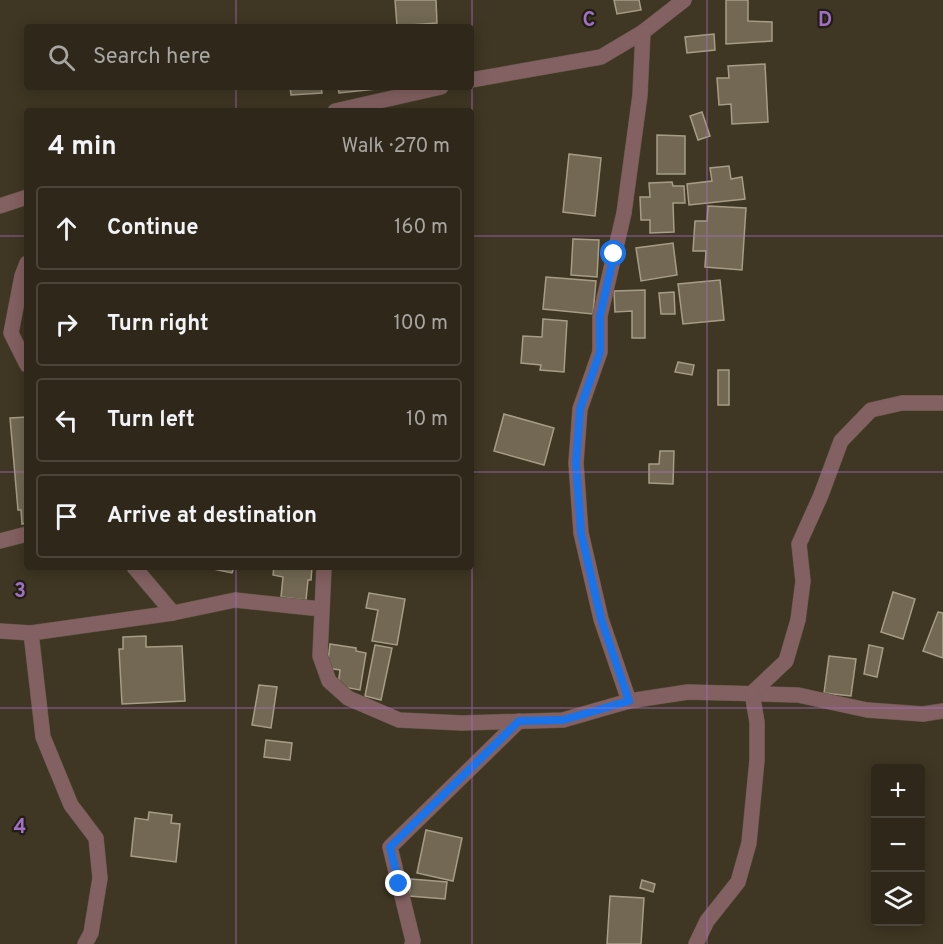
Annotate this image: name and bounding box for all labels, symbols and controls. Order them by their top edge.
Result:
text: C [583,8,595,34]
text: D [818,8,832,34]
search box [24,24,474,90]
icon: search [45,41,78,74]
text: Search here [93,44,211,71]
text: 4 min [48,131,117,164]
text: Walk · 270 m [342,134,450,160]
icon: ahead [50,212,83,245]
text: Continue [107,215,198,242]
text: 160 m [394,215,448,241]
route start [600,240,626,266]
icon: right [50,308,83,341]
text: Turn right [107,311,209,338]
text: 100 m [393,311,448,337]
icon: left [50,404,83,437]
text: Turn left [107,407,195,434]
text: 10 m [406,407,448,433]
icon: arrive [50,500,83,533]
text: Arrive at destination [107,503,317,530]
text: 3 [14,579,26,605]
map controls [871,764,925,926]
button: + [871,764,925,818]
text: 4 [14,815,26,841]
button: − [871,818,925,872]
route end [385,870,411,896]
button: layers [871,872,925,926]

